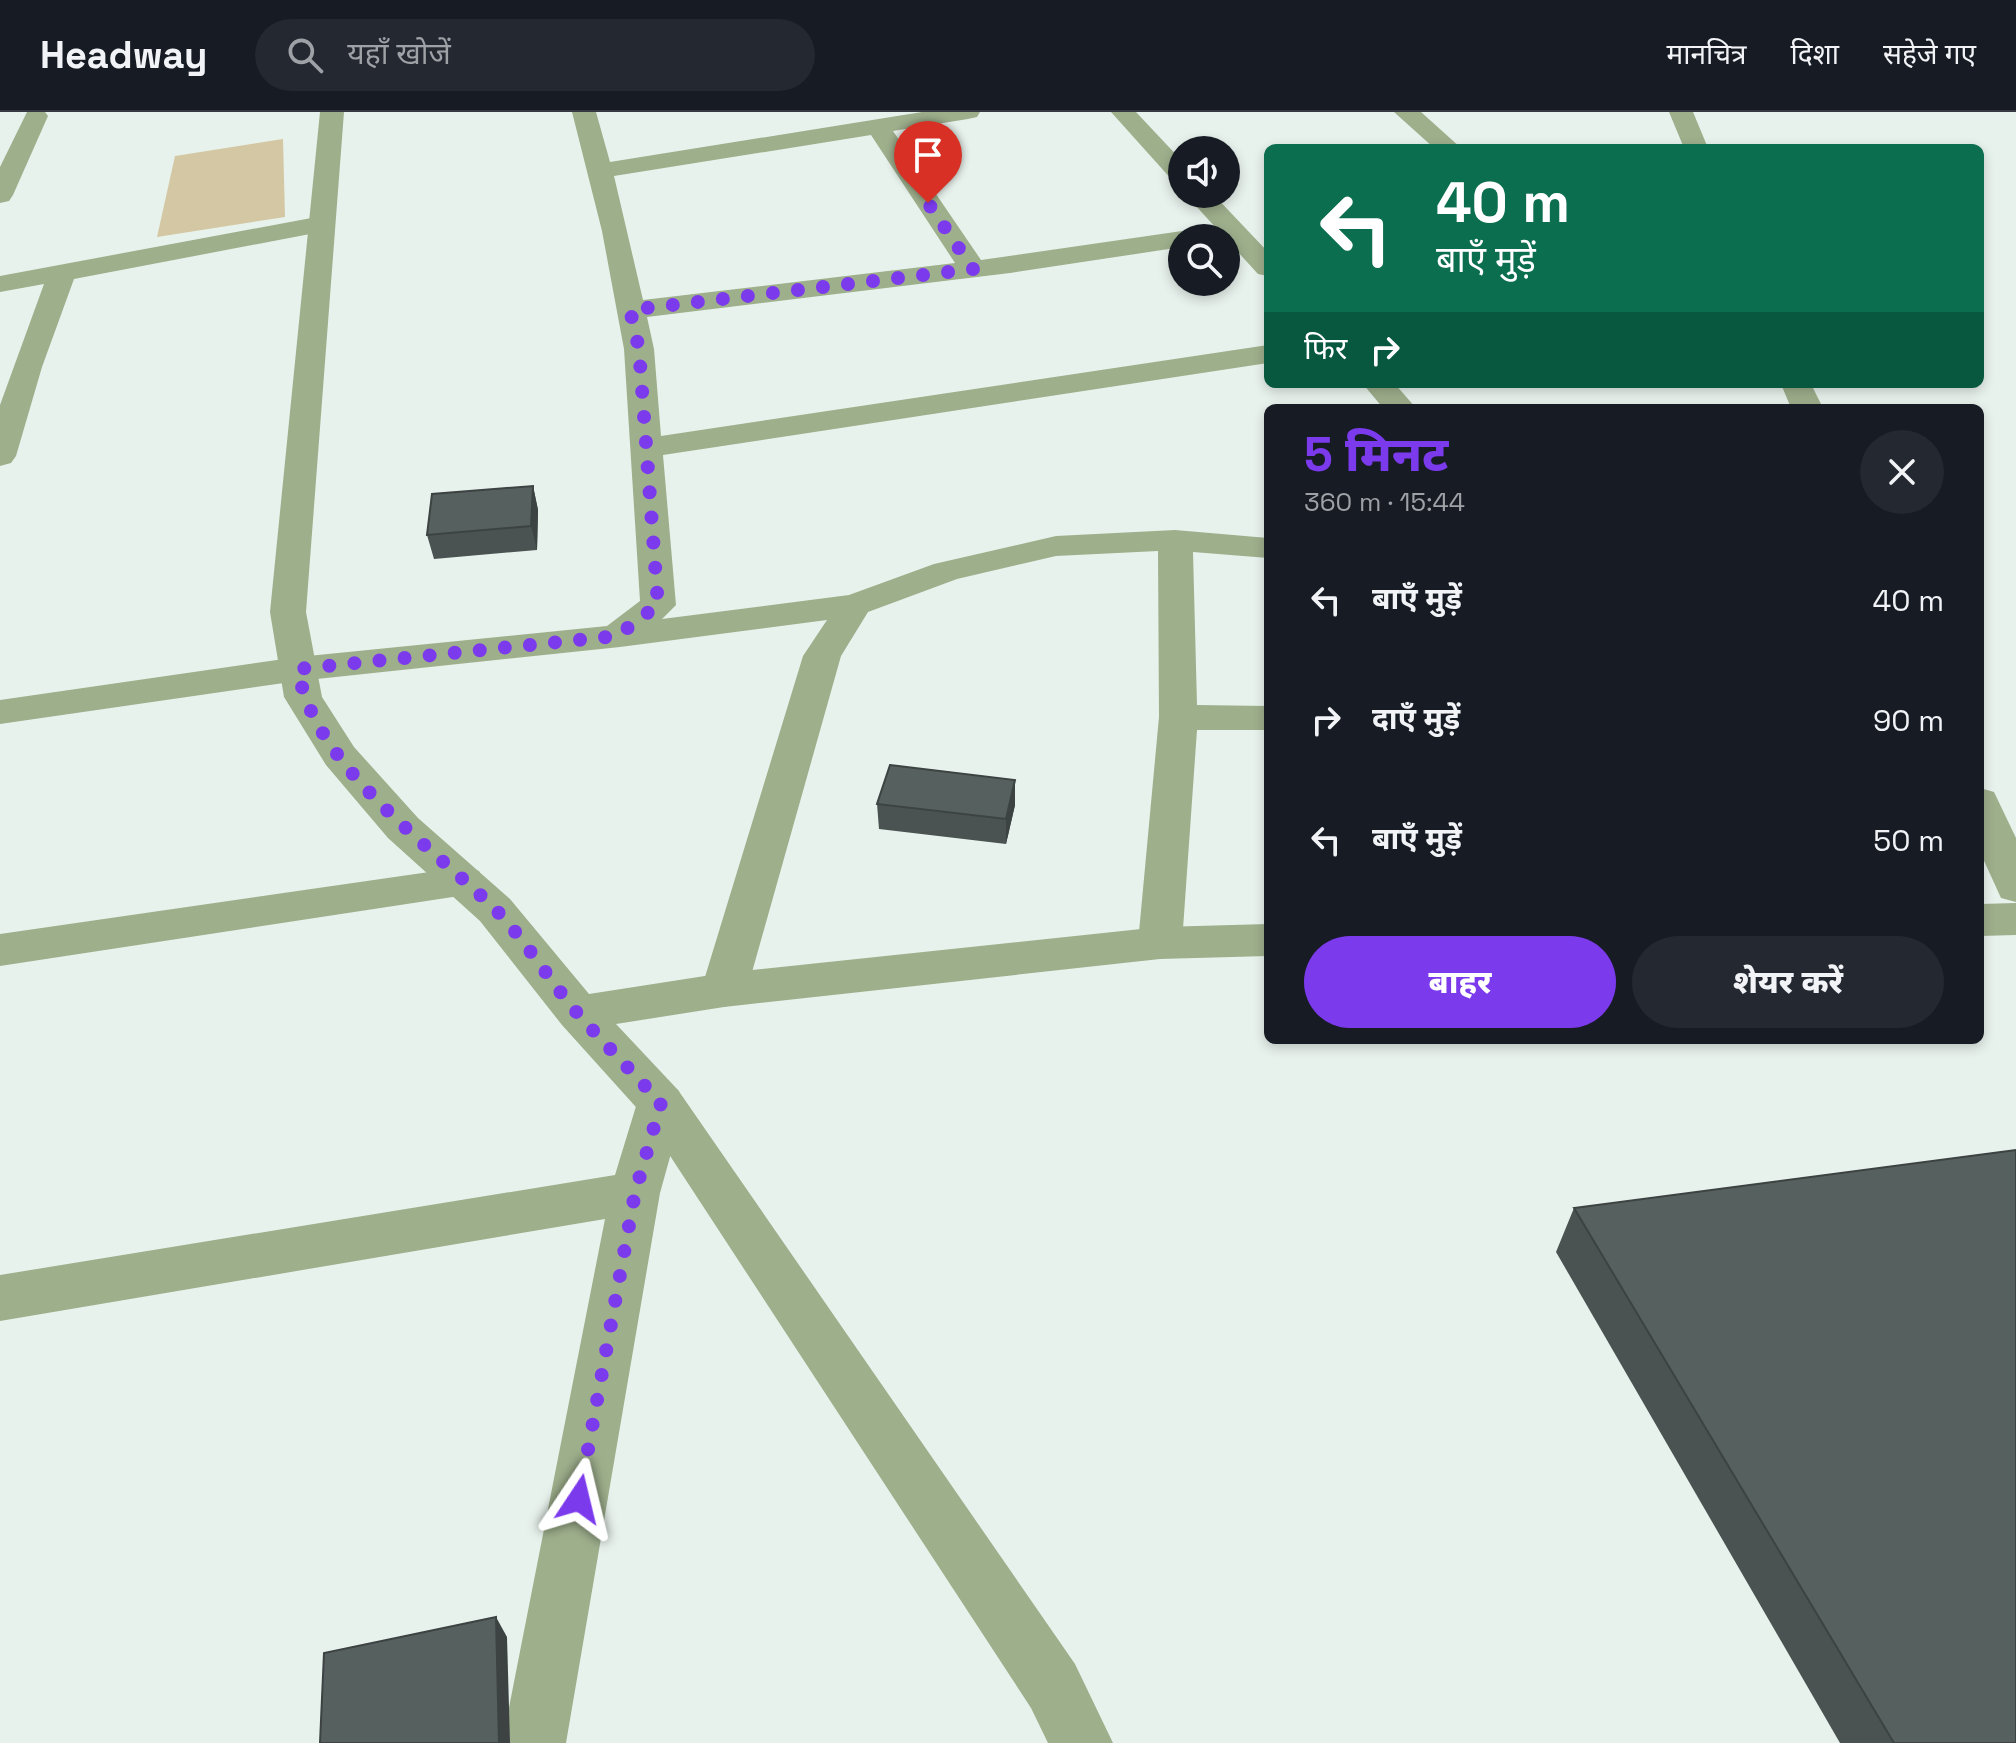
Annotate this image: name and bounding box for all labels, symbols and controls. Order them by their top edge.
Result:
search box [255,19,815,91]
text: Headway [40,31,207,79]
icon: search [283,33,327,77]
text: यहाँ खोजें [347,34,451,73]
text: मानचित्र [1667,36,1747,72]
text: दिशा [1791,36,1839,72]
text: सहेजे गए [1883,36,1976,72]
pin [894,121,962,203]
icon: arrive [906,133,950,177]
map controls [1168,136,1240,296]
button: sound [1168,136,1240,208]
text: 40 m [1436,167,1570,238]
icon: left [1304,176,1408,280]
button: search [1168,224,1240,296]
text: बाएँ मुड़ें [1436,237,1536,283]
icon: right [1363,328,1407,372]
text: फिर [1304,329,1347,368]
text: 5 मिनट [1304,424,1448,485]
button: close [1860,430,1944,514]
text: 360 m · 15:44 [1304,485,1465,519]
icon: left [1304,578,1348,622]
text: बाएँ मुड़ें [1372,579,1462,618]
text: 40 m [1873,581,1944,620]
icon: right [1304,698,1348,742]
text: दाएँ मुड़ें [1372,699,1460,738]
text: 90 m [1873,701,1944,740]
icon: left [1304,818,1348,862]
text: बाएँ मुड़ें [1372,819,1462,858]
text: 50 m [1873,821,1944,860]
button: बाहर [1304,936,1616,1028]
button: शेयर करें [1632,936,1944,1028]
position arrow [537,1457,621,1541]

